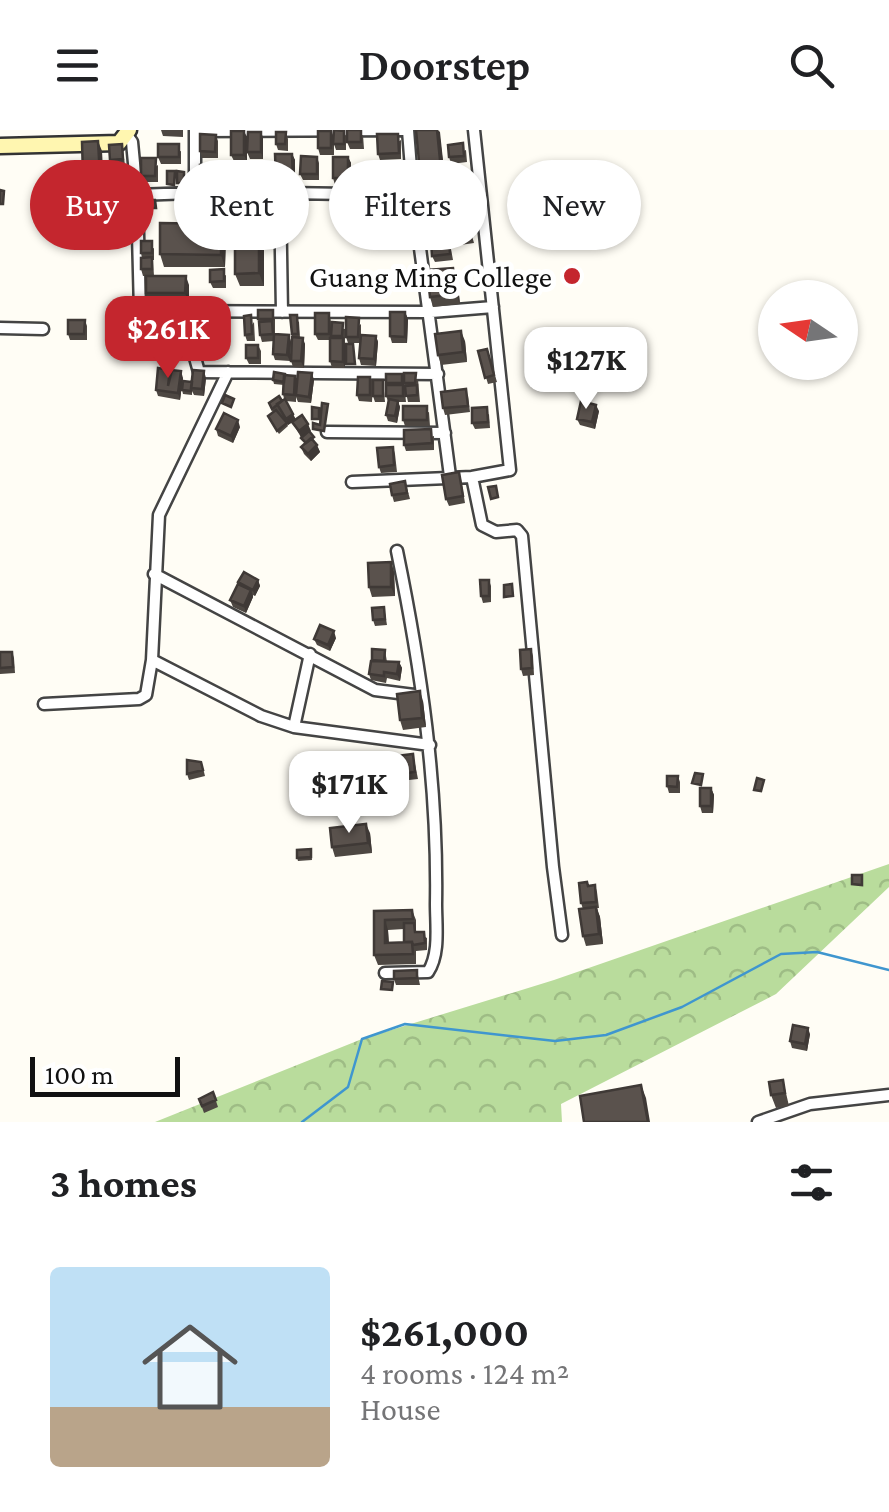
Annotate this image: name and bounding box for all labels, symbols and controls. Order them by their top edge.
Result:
icon: menu [50,38,105,93]
icon: search [784,38,839,93]
text: Doorstep [359,40,530,90]
chip: Buy [30,160,154,250]
chip: Rent [174,160,309,250]
chip: Filters [329,160,487,250]
chip: New [507,160,641,250]
place label: Guang Ming College [309,260,552,294]
marker: Guang Ming College [561,265,583,287]
north arrow [758,280,858,380]
map controls [758,280,858,380]
pin: $261K [98,296,238,381]
text: $261K [127,310,209,346]
pin: $127K [516,327,656,412]
text: $127K [546,341,626,377]
pin: $171K [279,751,419,836]
text: $171K [311,765,387,801]
scale bar [30,1052,180,1096]
text: 100 m [45,1059,114,1090]
icon: filters [784,1155,839,1210]
text: 3 homes [50,1159,197,1206]
icon: home [130,1307,250,1427]
text: $261,000 [360,1308,529,1355]
text: 4 rooms · 124 m² [360,1355,569,1391]
text: House [360,1391,440,1427]

